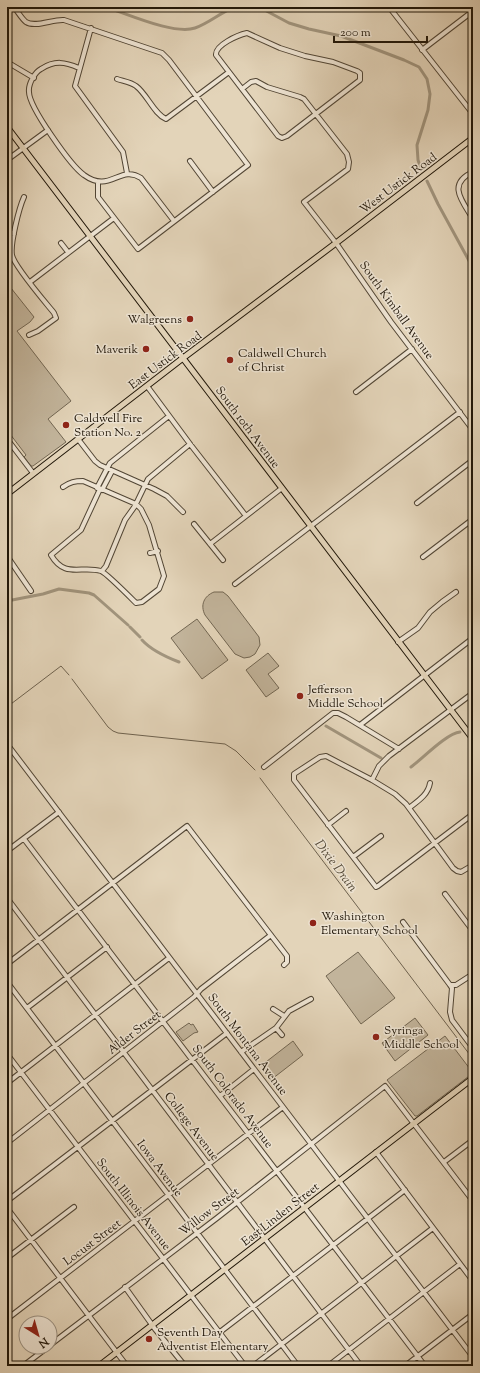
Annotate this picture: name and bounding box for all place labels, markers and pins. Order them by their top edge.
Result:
place label: Walgreens [127,311,182,329]
marker: Walgreens [185,314,195,324]
place label: Maverik [96,341,138,359]
marker: Maverik [141,344,151,354]
place label: Caldwell Church of Christ [238,345,327,377]
marker: Caldwell Church of Christ [225,355,235,365]
place label: Caldwell Fire Station No. 2 [74,410,143,442]
marker: Caldwell Fire Station No. 2 [61,420,71,430]
place label: Jefferson Middle School [307,681,384,713]
marker: Jefferson Middle School [295,691,305,701]
place label: Washington Elementary School [321,908,418,940]
marker: Washington Elementary School [308,918,318,928]
place label: Syringa Middle School [384,1022,460,1054]
marker: Syringa Middle School [371,1032,381,1042]
place label: Seventh Day Adventist Elementary [157,1324,269,1356]
marker: Seventh Day Adventist Elementary [144,1334,154,1344]

